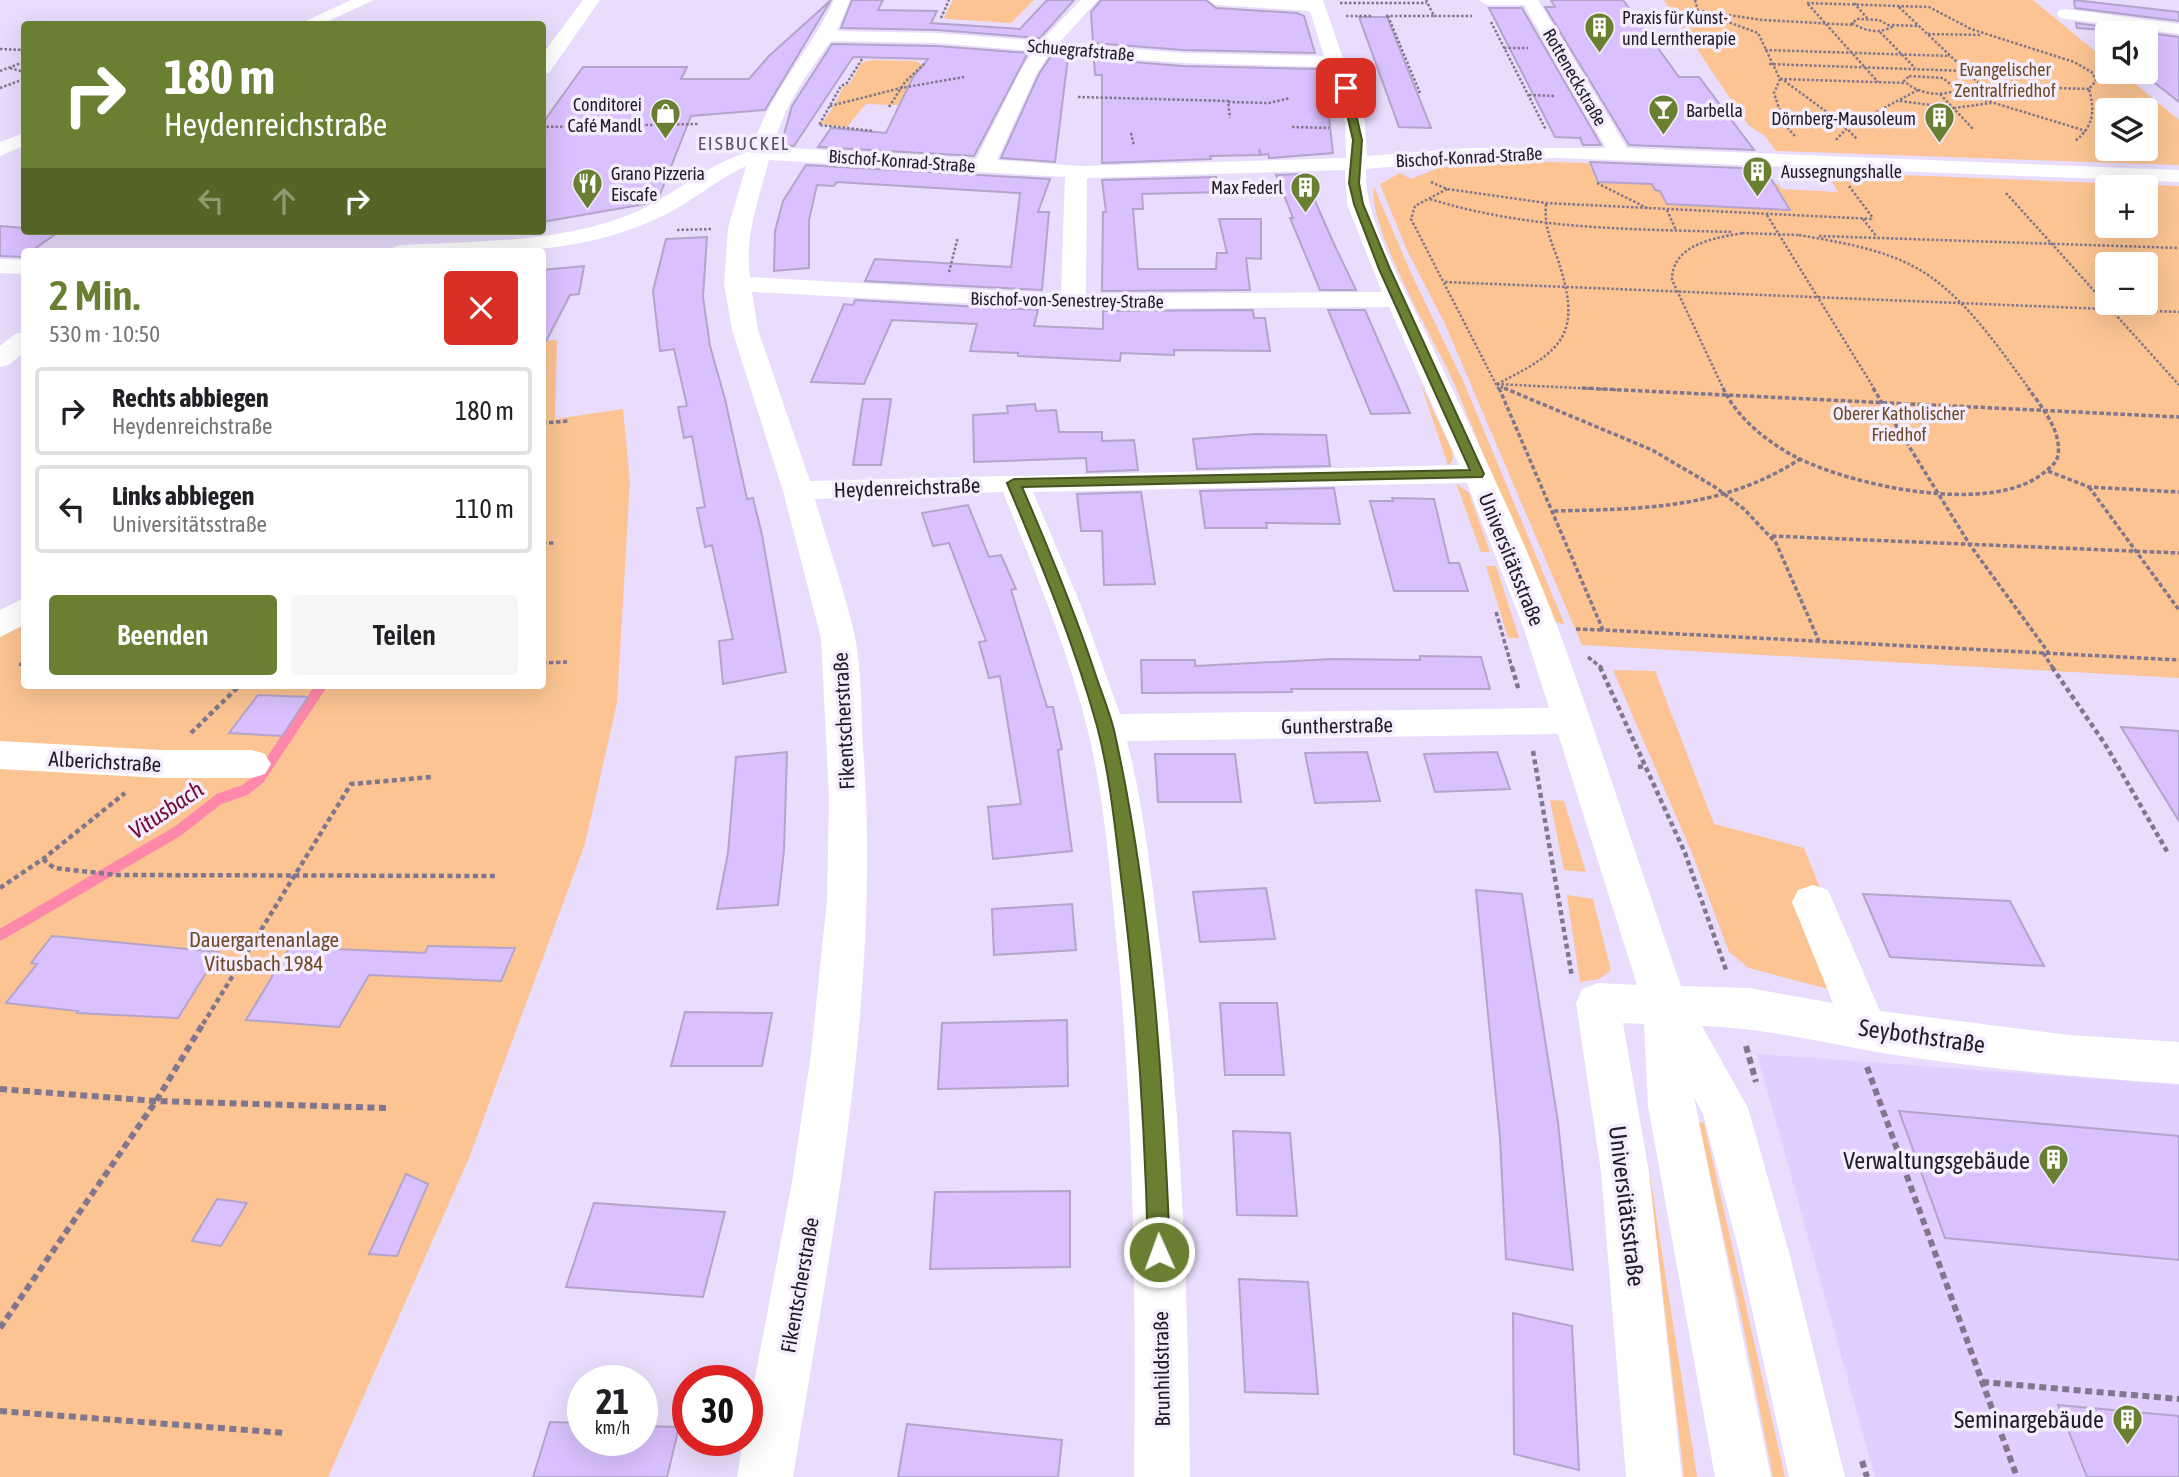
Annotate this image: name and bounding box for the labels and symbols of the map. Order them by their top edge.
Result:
place label: Praxis für Kunst- und Lerntherapie [1622,7,1736,49]
building icon: Praxis für Kunst- und Lerntherapie [1582,10,1616,54]
street label: Rotteneckstraße [1539,25,1611,129]
street label: Schuegrafstraße [1027,35,1135,65]
pin [1316,58,1376,118]
park label: Evangelischer Zentralfriedhof [1954,59,2056,101]
bar icon: Barbella [1646,93,1680,137]
place label: Conditorei Café Mandl [567,94,642,136]
shop icon: Conditorei Café Mandl [648,97,682,141]
place label: Barbella [1686,100,1743,121]
building icon: Dörnberg-Mausoleum [1922,101,1956,145]
place label: Dörnberg-Mausoleum [1771,108,1916,129]
district label: EISBUCKEL [698,132,790,154]
street label: Bischof-Konrad-Straße [1395,143,1543,171]
street label: Bischof-Konrad-Straße [828,145,976,177]
building icon: Aussegnungshalle [1741,154,1775,198]
place label: Aussegnungshalle [1781,161,1902,182]
place label: Grano Pizzeria Eiscafe [611,163,705,205]
restaurant icon: Grano Pizzeria Eiscafe [571,166,605,210]
building icon: Max Federl [1289,170,1323,214]
place label: Max Federl [1211,177,1283,198]
street label: Bischof-von-Senestrey-Straße [970,288,1164,312]
park label: Oberer Katholischer Friedhof [1833,403,1966,445]
street label: Heydenreichstraße [833,472,981,502]
street label: Universitätsstraße [1474,489,1550,629]
street label: Fikentscherstraße [827,652,859,790]
street label: Guntherstraße [1281,712,1393,738]
street label: Alberichstraße [48,746,162,776]
water label: Vitusbach [124,776,208,844]
park label: Dauergartenanlage Vitusbach 1984 [189,927,339,975]
street label: Seybothstraße [1857,1014,1987,1058]
street label: Universitätsstraße [1604,1124,1650,1288]
building icon: Verwaltungsgebäude [2036,1143,2070,1187]
place label: Verwaltungsgebäude [1843,1147,2030,1174]
street label: Fikentscherstraße [775,1215,823,1355]
position arrow [1122,1215,1196,1289]
street label: Brunhildstraße [1148,1311,1174,1427]
speed limit sign: 30 [672,1365,763,1456]
building icon: Seminargebäude [2110,1402,2144,1446]
place label: Seminargebäude [1954,1406,2104,1433]

